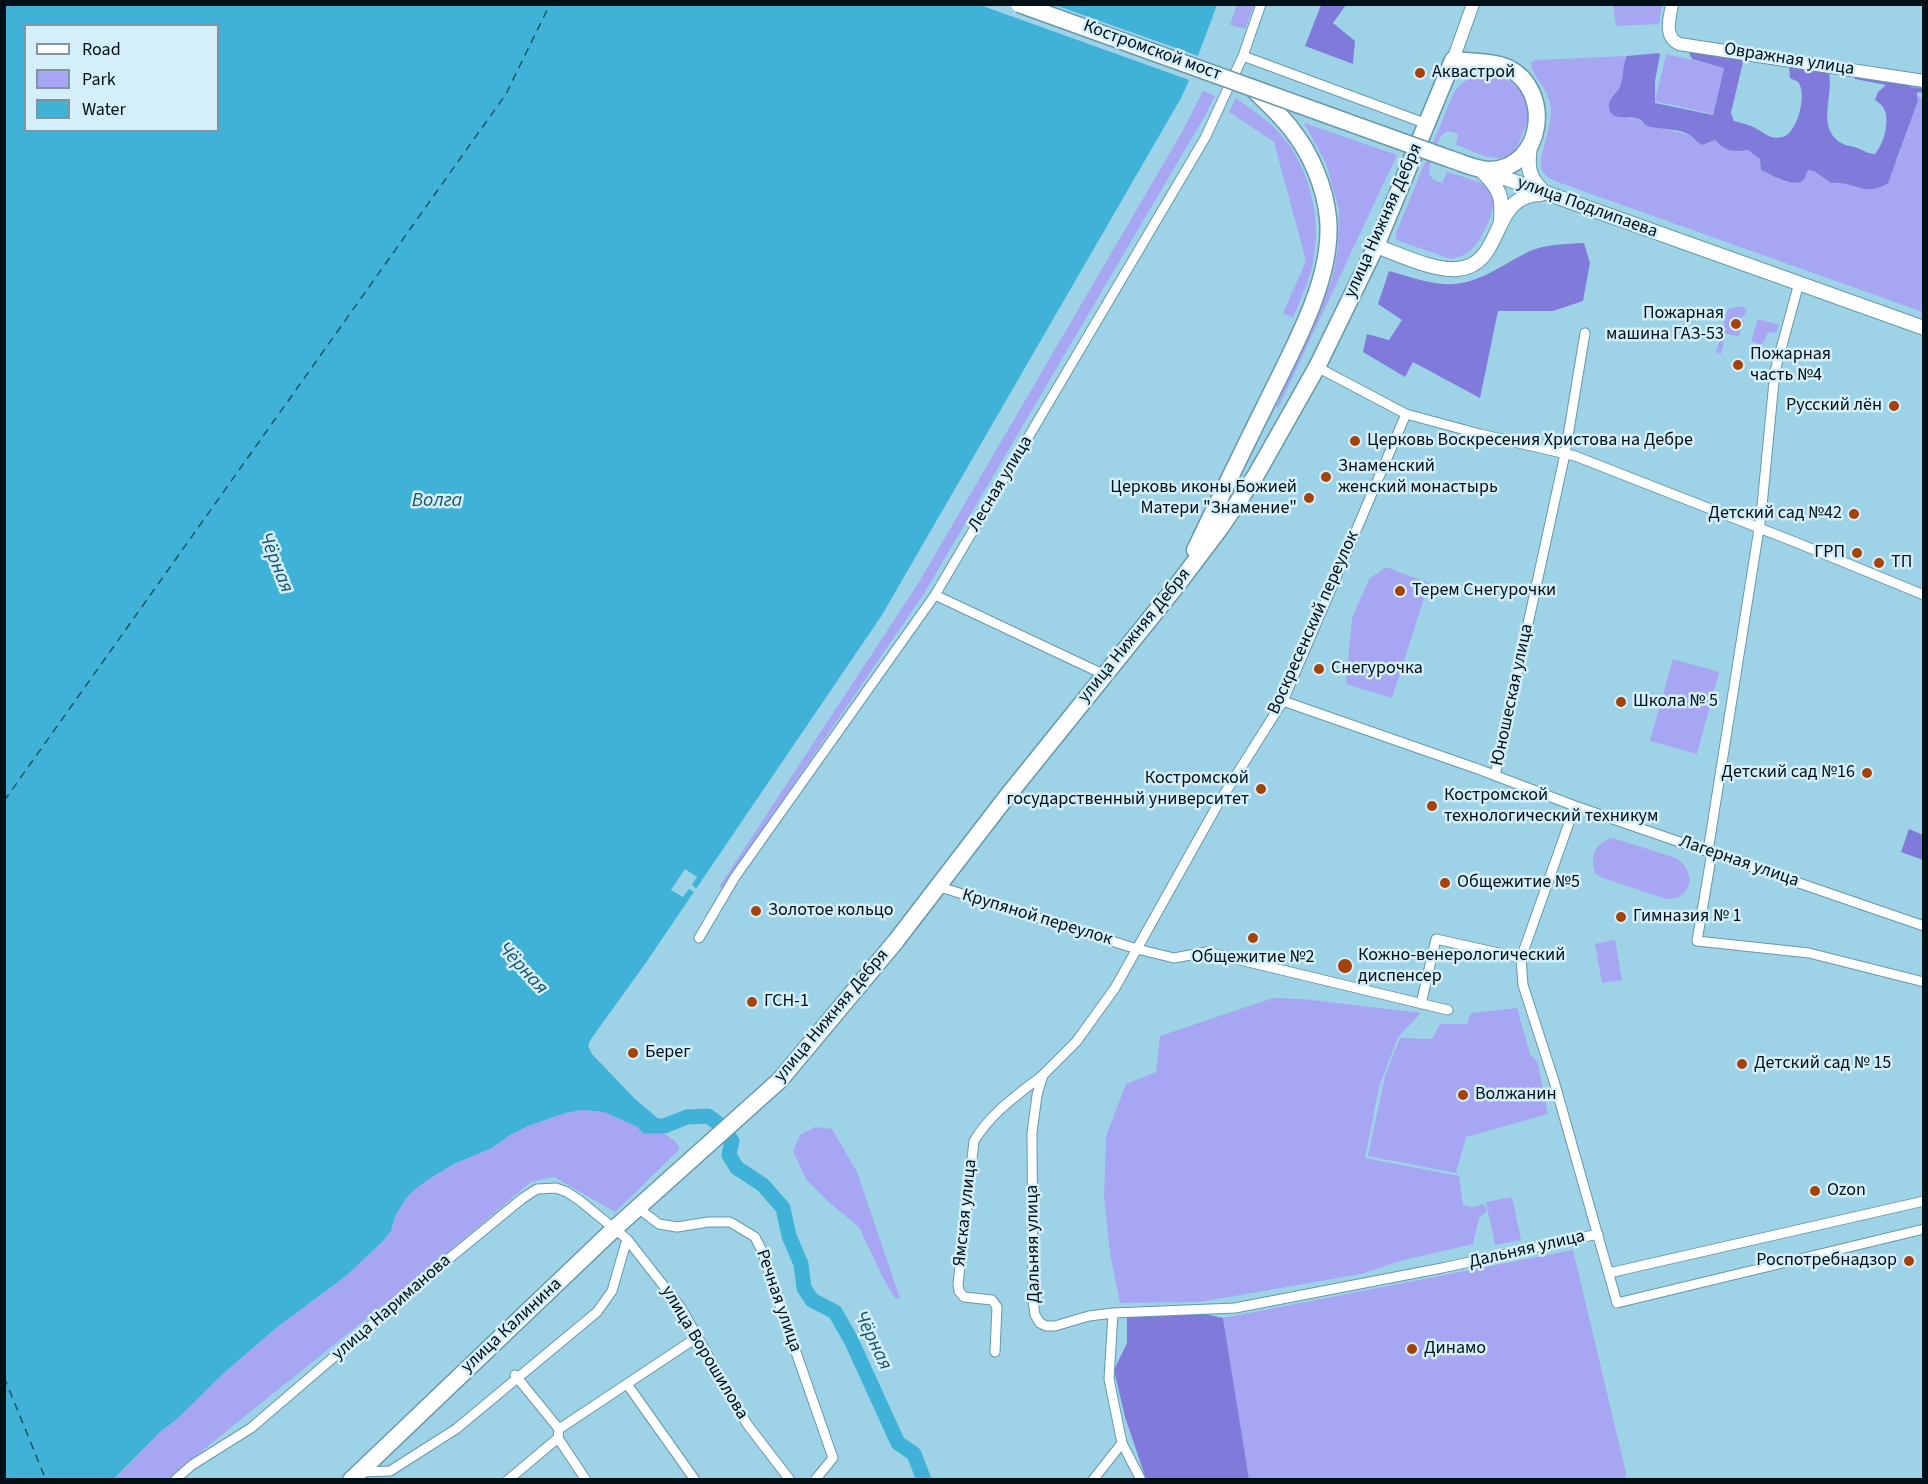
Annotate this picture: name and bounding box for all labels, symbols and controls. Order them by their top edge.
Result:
street label: Костромской мост [1080,16,1224,86]
legend [24,24,219,132]
text: Road [82,37,121,62]
street label: Овражная улица [1722,39,1856,81]
place label: Аквастрой [1432,62,1515,84]
marker: Аквастрой [1413,66,1427,80]
text: Park [82,67,116,92]
text: Water [82,97,126,122]
street label: улица Нижняя Дебря [1340,140,1428,302]
street label: улица Подлипаева [1514,173,1660,243]
place label: Пожарная машина ГАЗ-53 [1606,303,1724,346]
marker: Пожарная машина ГАЗ-53 [1729,317,1743,331]
place label: Пожарная часть №4 [1750,344,1831,386]
marker: Пожарная часть №4 [1731,358,1745,372]
place label: Русский лён [1786,395,1882,417]
marker: Русский лён [1887,399,1901,413]
place label: Церковь Воскресения Христова на Дебре [1367,430,1693,452]
street label: Лесная улица [964,432,1038,536]
marker: Церковь Воскресения Христова на Дебре [1348,434,1362,448]
place label: Знаменский женский монастырь [1338,456,1498,498]
marker: Знаменский женский монастырь [1319,470,1333,484]
place label: Церковь иконы Божией Матери "Знамение" [1110,477,1297,520]
water label: Волга [412,490,462,514]
marker: Церковь иконы Божией Матери "Знамение" [1302,491,1316,505]
place label: Детский сад №42 [1708,503,1842,525]
marker: Детский сад №42 [1847,507,1861,521]
street label: Воскресенский переулок [1264,528,1364,718]
water label: Чёрная [252,529,298,597]
place label: ГРП [1814,542,1845,564]
marker: ГРП [1850,546,1864,560]
place label: ТП [1891,552,1912,574]
marker: ТП [1872,556,1886,570]
street label: улица Нижняя Дебря [1074,564,1196,708]
place label: Терем Cнегурочки [1412,580,1556,602]
marker: Терем Cнегурочки [1393,584,1407,598]
street label: Юношеская улица [1487,622,1539,768]
place label: Снегурочка [1331,658,1423,680]
marker: Снегурочка [1312,662,1326,676]
place label: Школа № 5 [1633,691,1718,713]
marker: Школа № 5 [1614,695,1628,709]
place label: Детский сад №16 [1721,762,1855,784]
marker: Детский сад №16 [1860,766,1874,780]
place label: Костромской государственный университет [1007,768,1249,810]
marker: Костромской государственный университет [1254,782,1268,796]
place label: Костромской технологический техникум [1444,785,1658,828]
marker: Костромской технологический техникум [1425,799,1439,813]
street label: Лагерная улица [1676,831,1802,893]
place label: Общежитие №5 [1457,872,1580,894]
marker: Общежитие №5 [1438,876,1452,890]
street label: Крупяной переулок [959,885,1115,951]
place label: Золотое кольцо [768,900,894,922]
marker: Золотое кольцо [749,904,763,918]
place label: Гимназия № 1 [1633,906,1742,928]
marker: Гимназия № 1 [1614,910,1628,924]
marker: Общежитие №2 [1246,931,1260,945]
water label: Чёрная [492,938,552,1000]
street label: улица Нижняя Дебря [770,945,894,1087]
place label: Кожно-венерологический диспенсер [1358,945,1565,988]
place label: Общежитие №2 [1192,947,1314,969]
marker: Кожно-венерологический диспенсер [1336,957,1354,975]
place label: ГСН-1 [764,991,809,1013]
marker: ГСН-1 [745,995,759,1009]
place label: Берег [645,1042,691,1064]
marker: Берег [626,1046,640,1060]
place label: Детский сад № 15 [1754,1053,1891,1075]
marker: Детский сад № 15 [1735,1057,1749,1071]
place label: Волжанин [1475,1084,1557,1106]
marker: Волжанин [1456,1088,1470,1102]
street label: Ямская улица [950,1158,982,1268]
place label: Ozon [1827,1180,1866,1202]
marker: Ozon [1808,1184,1822,1198]
street label: Дальняя улица [1022,1185,1046,1303]
street label: Дальняя улица [1467,1226,1587,1274]
street label: Речная улица [750,1247,806,1355]
place label: Роспотребнадзор [1756,1250,1897,1272]
street label: улица Нариманова [328,1251,456,1365]
marker: Роспотребнадзор [1902,1254,1916,1268]
street label: улица Калинина [457,1274,567,1378]
street label: улица Ворошилова [656,1282,752,1424]
water label: Чёрная [847,1308,897,1374]
place label: Динамо [1424,1338,1486,1360]
marker: Динамо [1405,1342,1419,1356]

